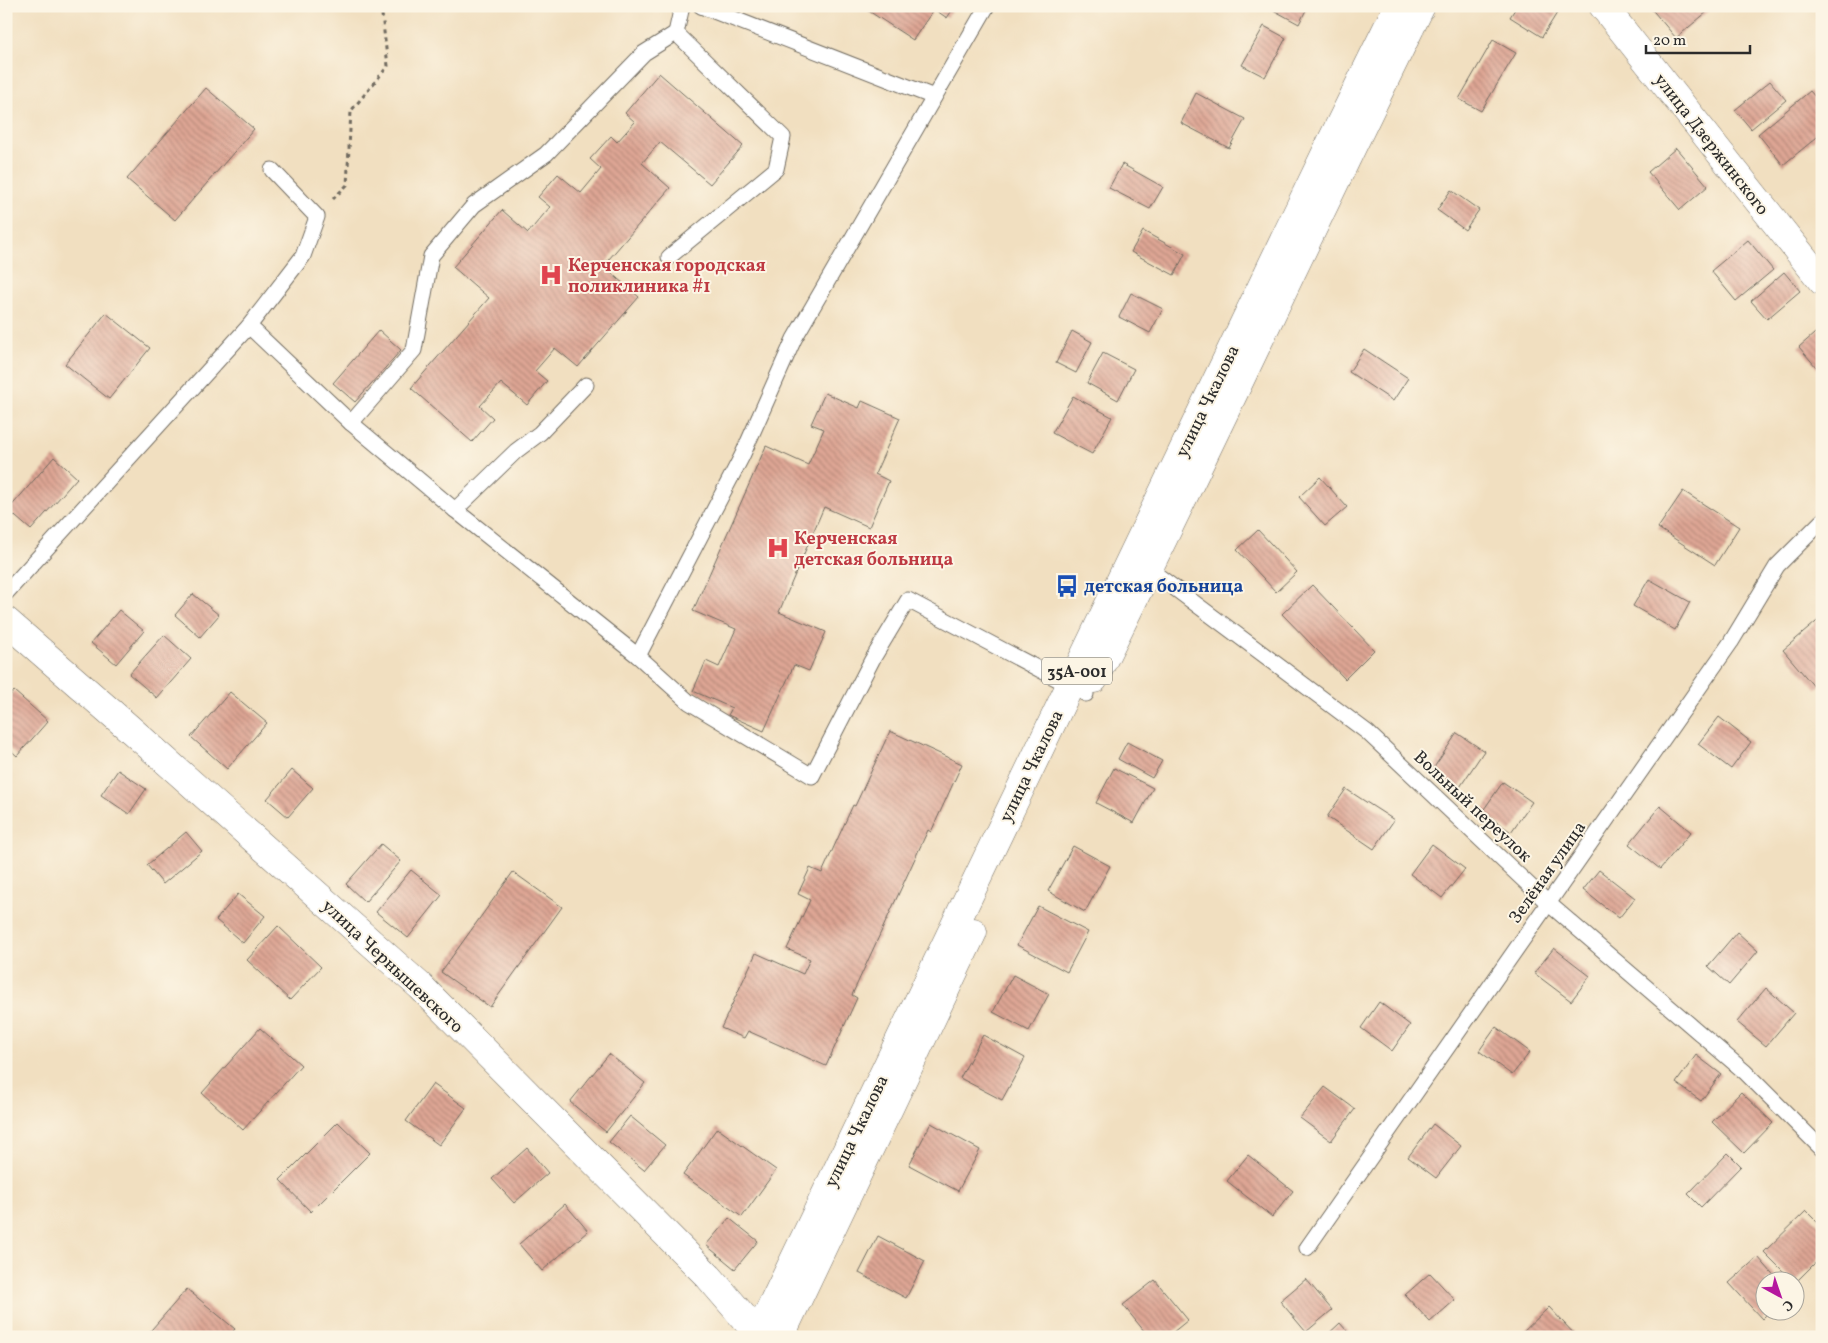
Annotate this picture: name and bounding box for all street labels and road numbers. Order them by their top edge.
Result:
street label: улица Дзержинского [1648,69,1774,221]
street label: улица Чкалова [1170,341,1246,462]
road number: 35А-001 [1042,658,1112,684]
street label: улица Чкалова [994,706,1070,827]
street label: Вольный переулок [1407,746,1537,869]
street label: Зелёная улица [1504,817,1593,929]
street label: улица Чернышевского [316,895,468,1040]
street label: улица Чкалова [819,1071,895,1192]

